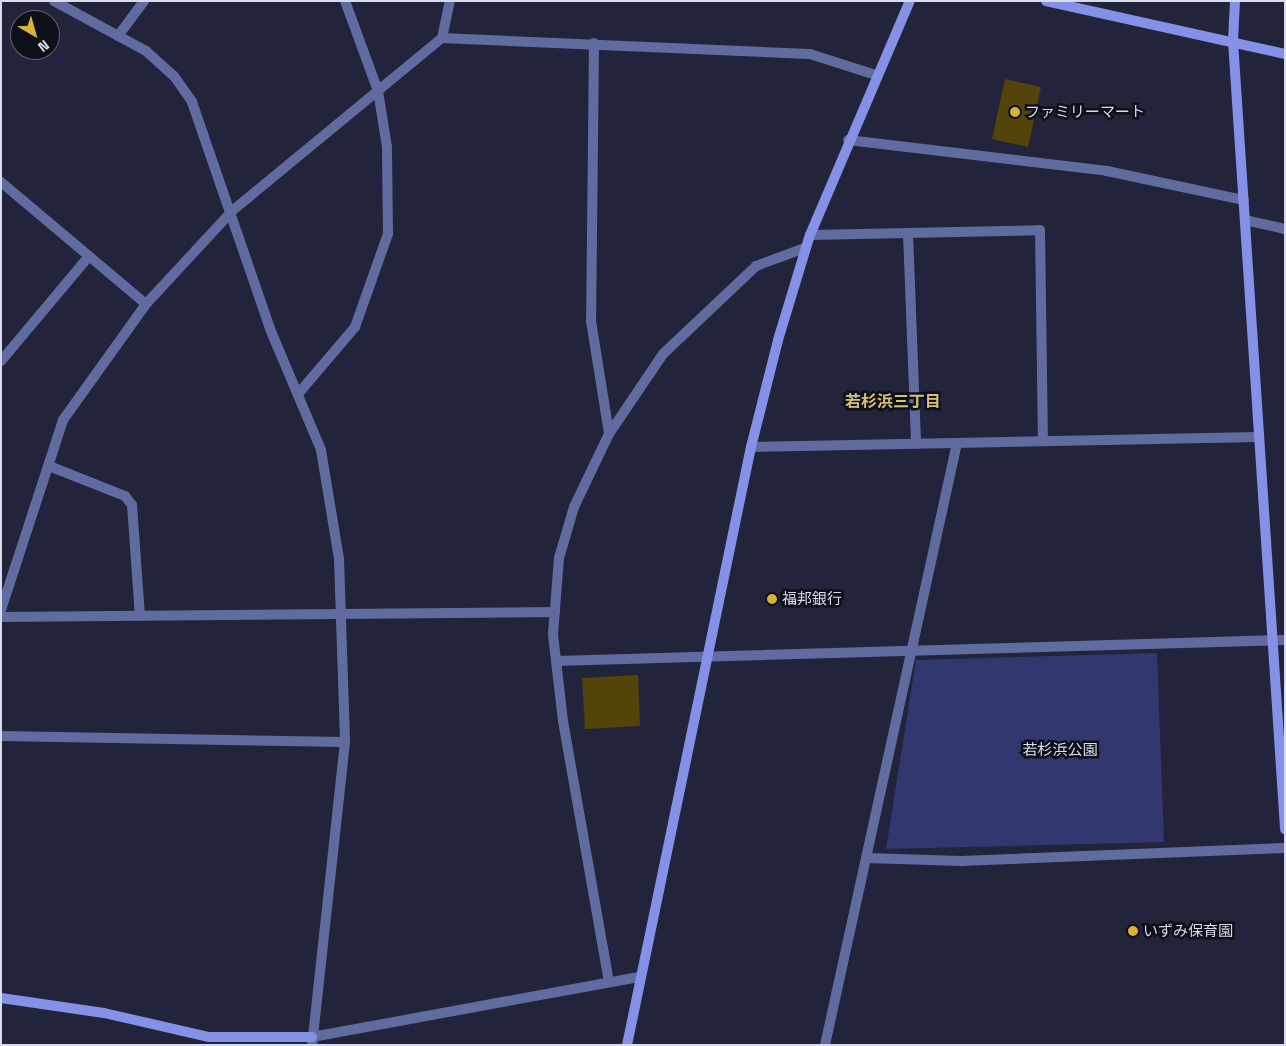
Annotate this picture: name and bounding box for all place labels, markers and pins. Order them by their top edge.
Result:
place label: ファミリーマート [1025,103,1145,121]
marker: ファミリーマート [1009,106,1021,118]
place label: 福邦銀行 [782,590,842,608]
marker: 福邦銀行 [766,593,778,605]
place label: いずみ保育園 [1143,922,1233,940]
marker: いずみ保育園 [1127,925,1139,937]

